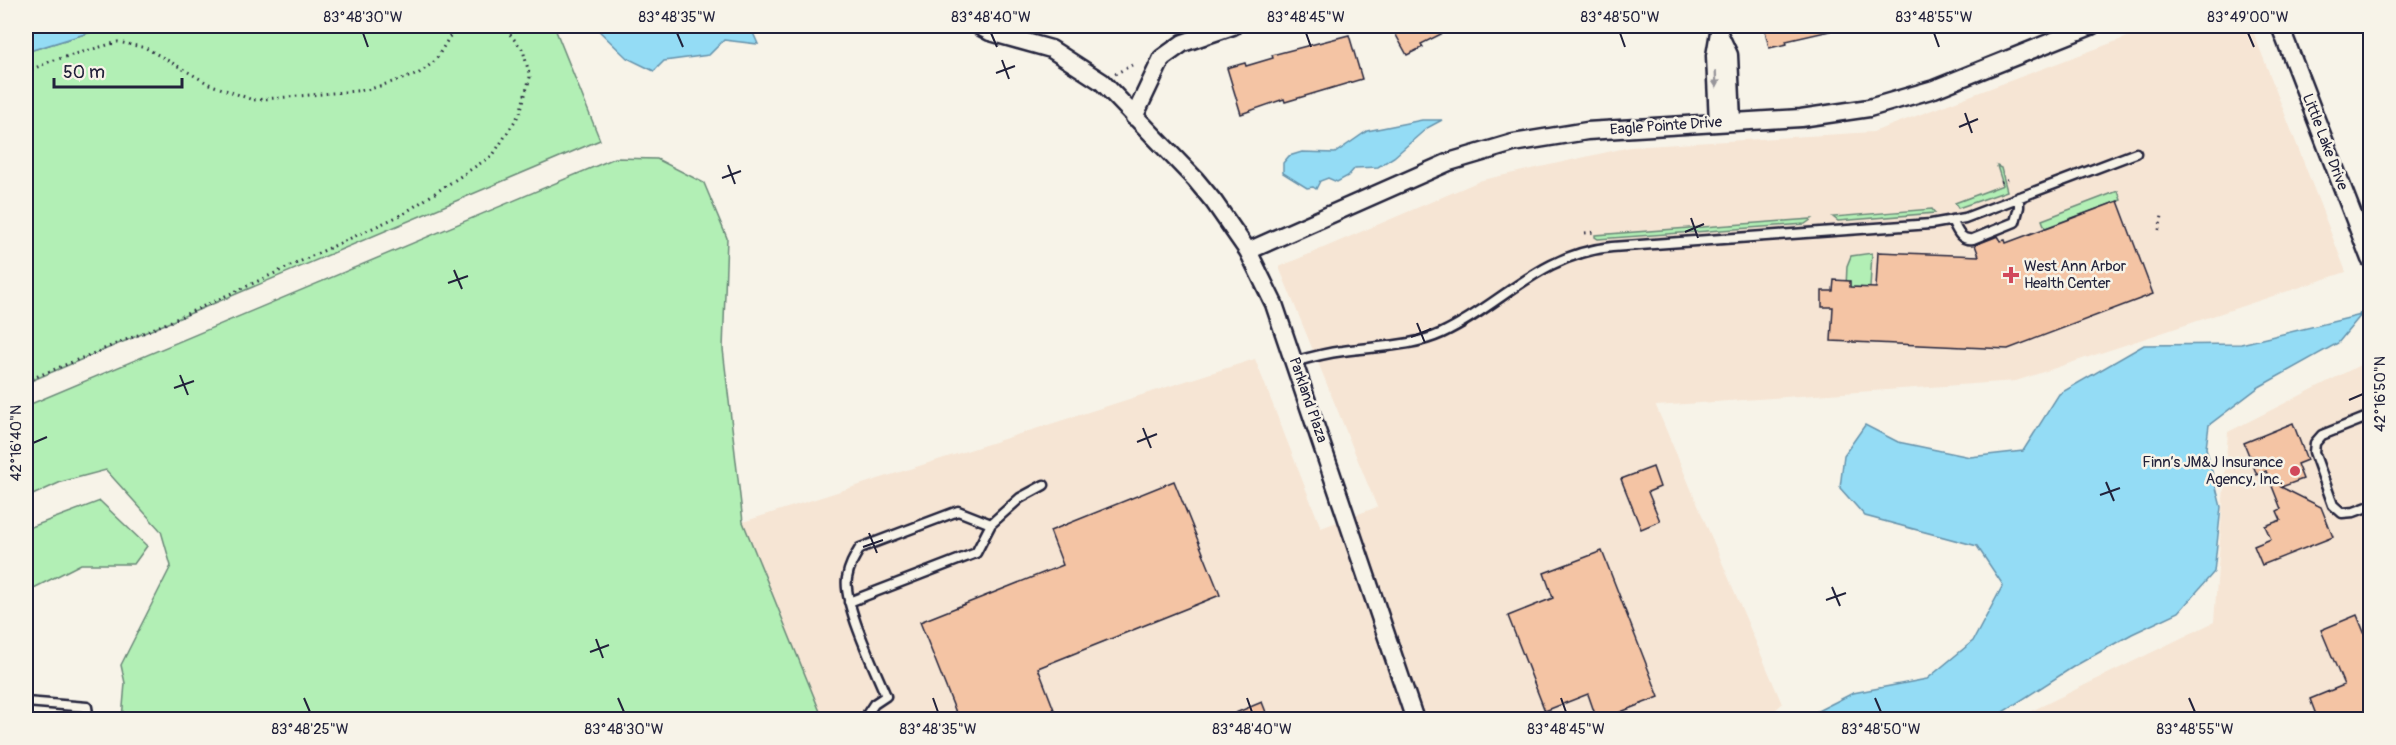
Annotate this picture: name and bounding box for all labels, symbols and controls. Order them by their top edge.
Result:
text: 83°48'30"W [323,8,403,27]
text: 83°48'35"W [638,8,716,27]
text: 83°48'40"W [951,8,1031,27]
text: 83°48'45"W [1267,8,1345,27]
text: 83°48'50"W [1580,8,1660,27]
text: 83°48'55"W [1896,8,1973,27]
text: 83°49'00"W [2207,8,2289,27]
scale bar [54,51,182,89]
text: 50 m [63,61,105,84]
one-way arrow [1711,69,1720,88]
street label: Little Lake Drive [2298,91,2352,193]
street label: Eagle Pointe Drive [1609,113,1723,139]
place label: West Ann Arbor Health Center [2024,257,2127,293]
marker: West Ann Arbor Health Center [2002,266,2020,284]
street label: Parkland Plaza [1285,355,1331,445]
text: 42°16'50"N [2371,356,2390,432]
text: 42°16'40"N [7,405,26,481]
place label: Finn’s JM&J Insurance Agency, Inc. [2142,453,2284,489]
marker: Finn’s JM&J Insurance Agency, Inc. [2288,464,2302,478]
text: 83°48'25"W [271,720,349,739]
text: 83°48'30"W [584,720,664,739]
text: 83°48'35"W [899,720,977,739]
text: 83°48'40"W [1212,720,1292,739]
text: 83°48'45"W [1527,720,1605,739]
text: 83°48'50"W [1841,720,1921,739]
text: 83°48'55"W [2157,720,2234,739]

